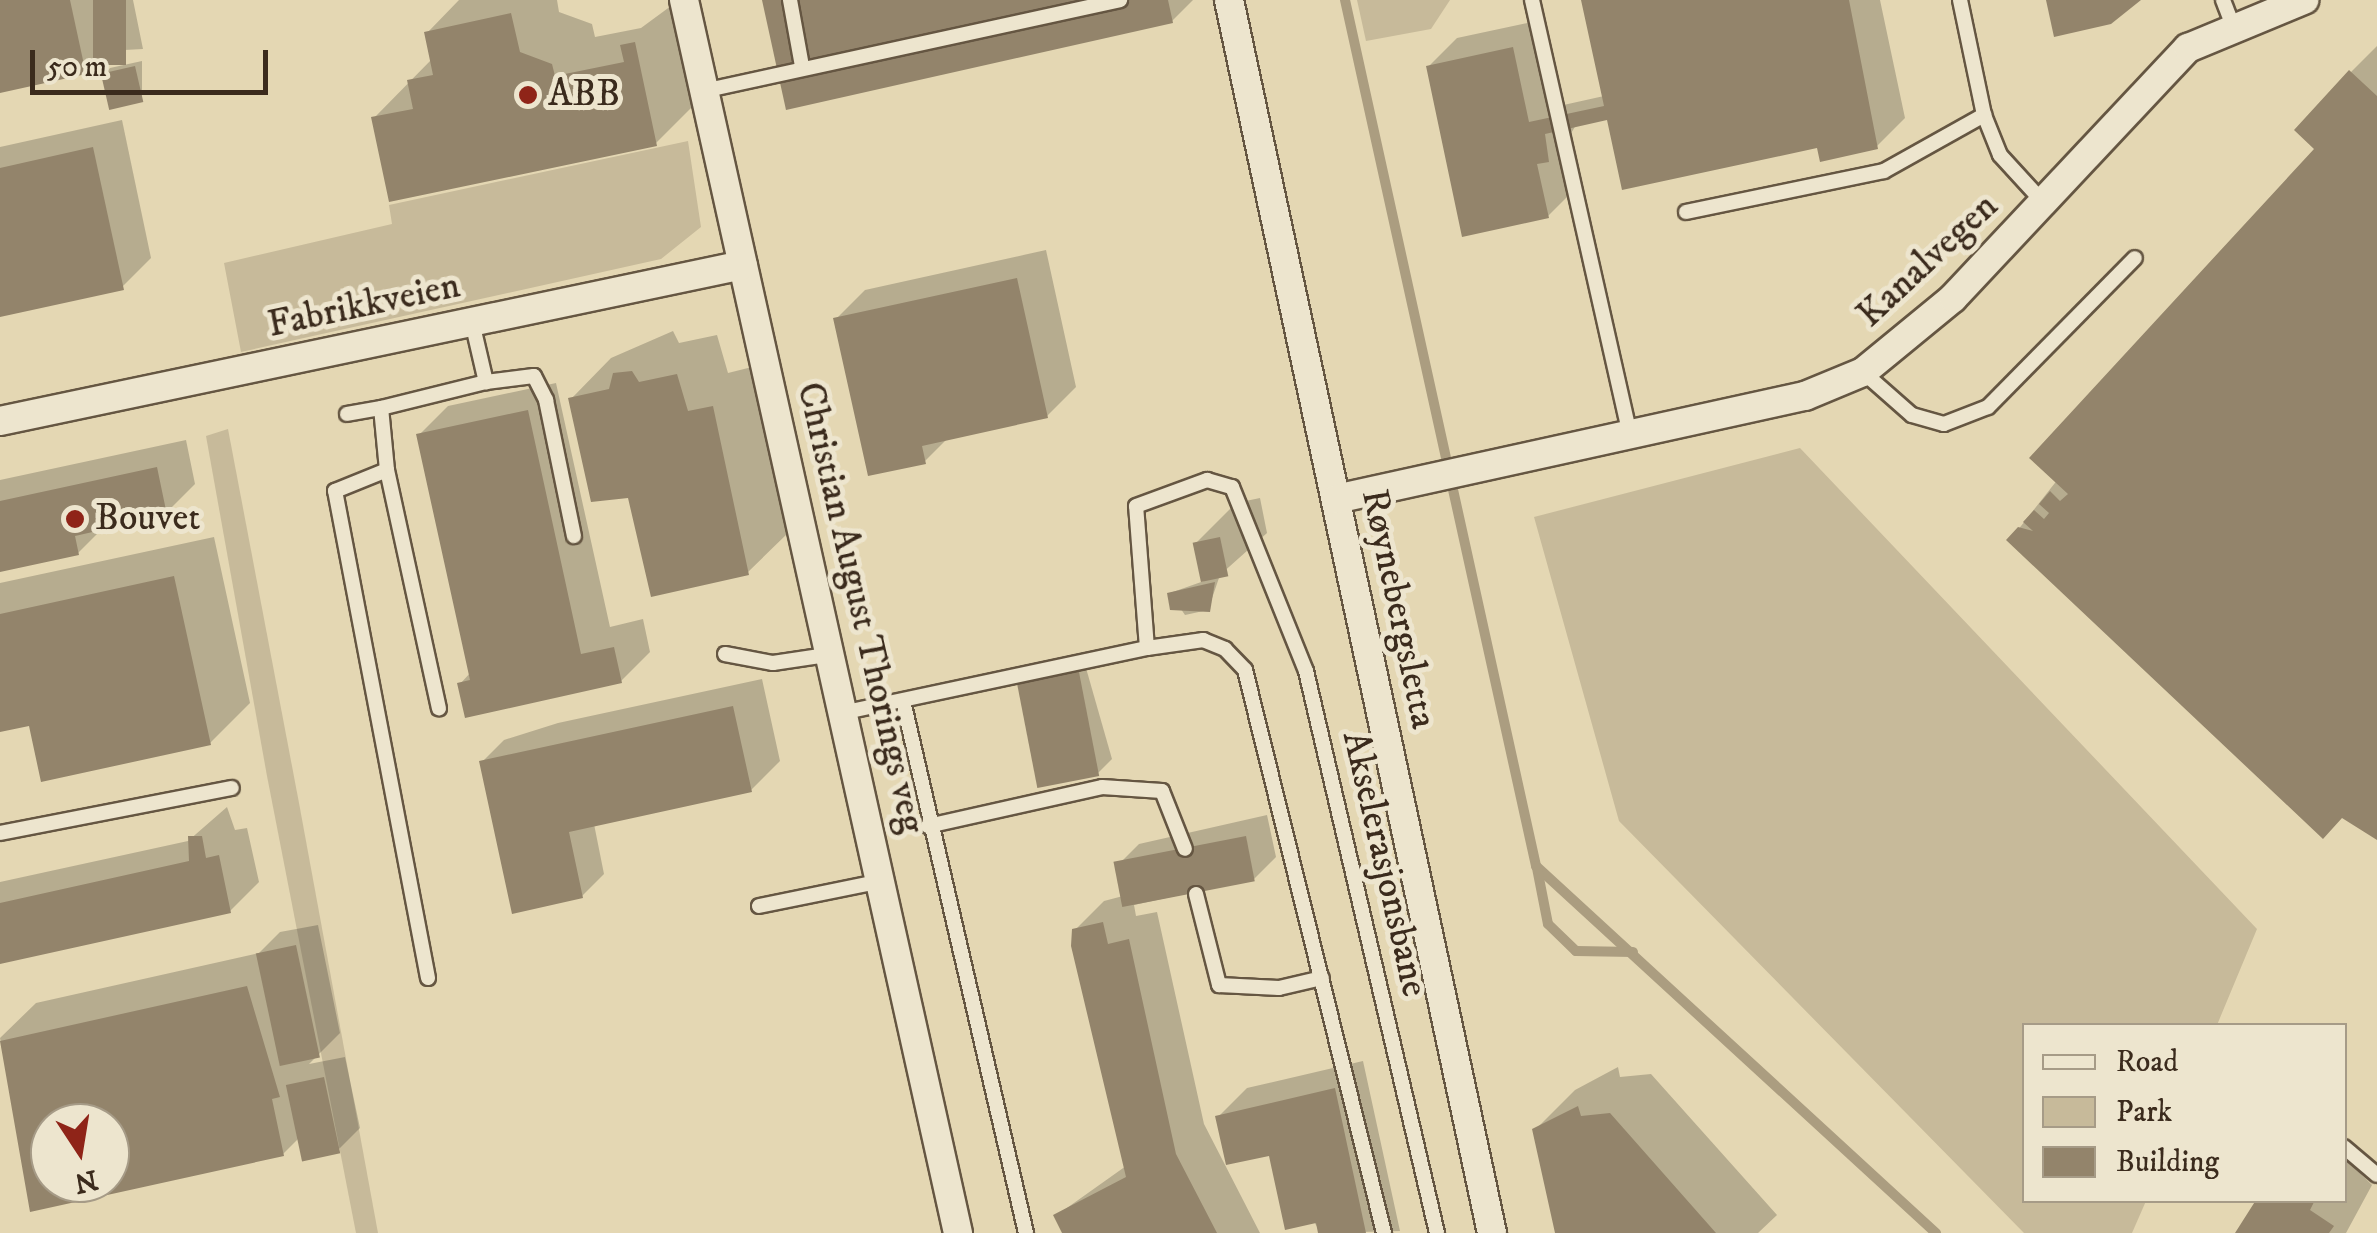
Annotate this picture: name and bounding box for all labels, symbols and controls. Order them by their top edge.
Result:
scale bar [35,30,272,92]
text: 50 m [47,49,107,86]
place label: ABB [548,72,620,118]
marker: ABB [517,84,539,106]
street label: Kanalvegen [1848,184,2008,338]
street label: Fabrikkveien [264,263,464,349]
street label: Christian August Thorings veg [786,378,934,838]
street label: Røynebergsletta [1350,485,1446,733]
place label: Bouvet [95,496,200,542]
marker: Bouvet [64,508,86,530]
street label: Akselerasjonsbane [1331,727,1437,1001]
legend [2022,1023,2347,1203]
text: Road [2116,1044,2178,1081]
text: Park [2116,1094,2172,1131]
north arrow [30,1103,130,1203]
text: Building [2116,1144,2219,1181]
text: N [71,1161,101,1200]

